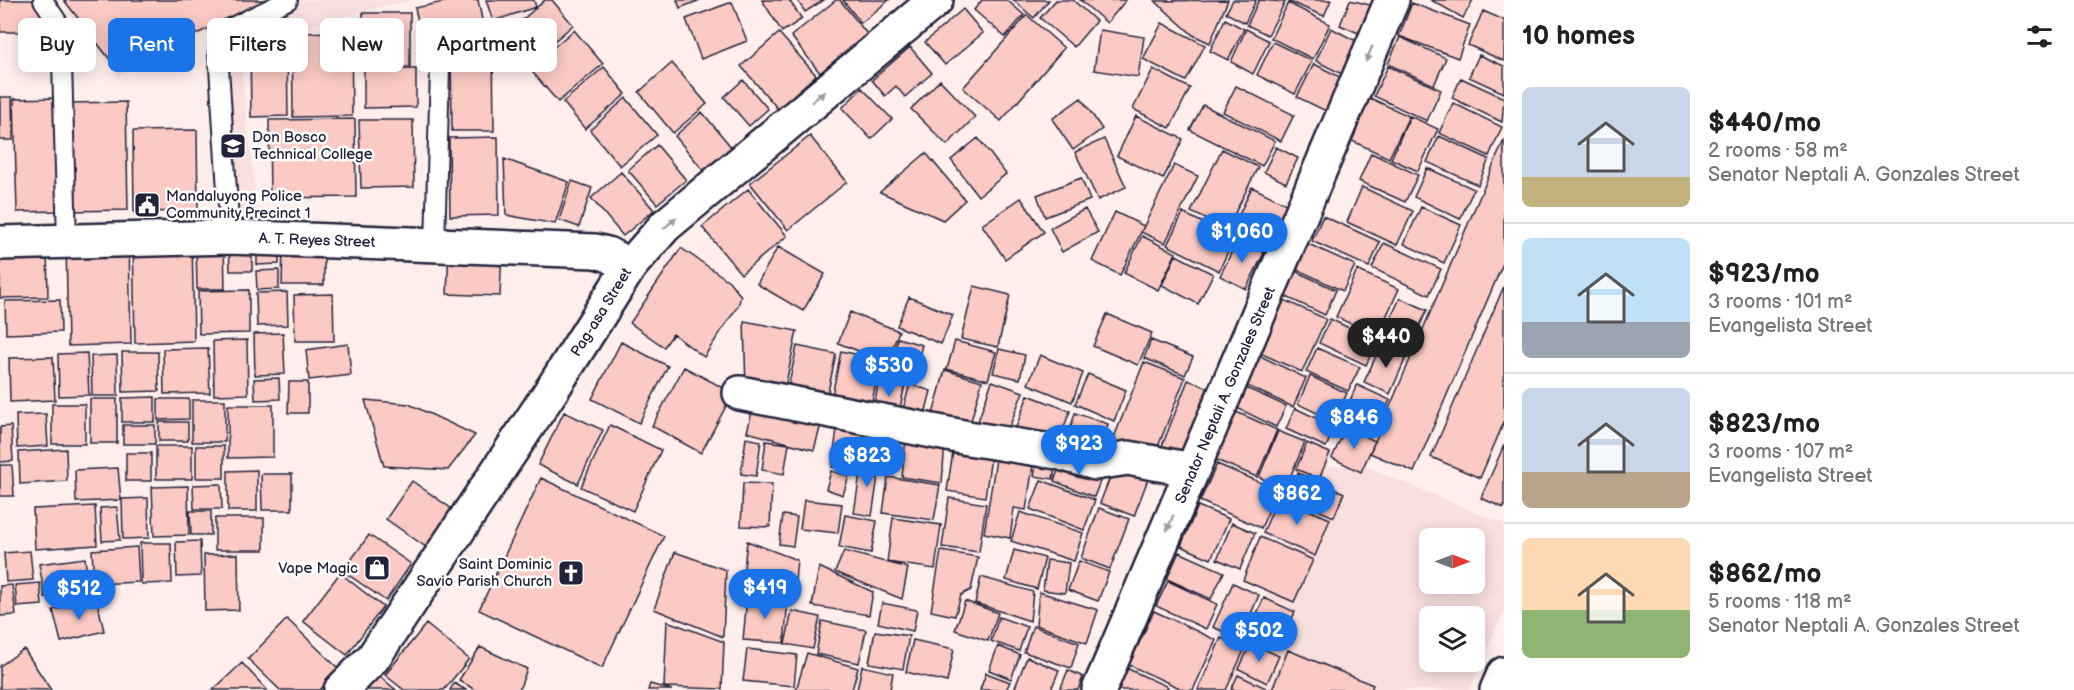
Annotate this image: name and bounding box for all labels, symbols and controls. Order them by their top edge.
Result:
chip: Buy [18,18,96,72]
chip: Rent [108,18,195,72]
chip: Filters [207,18,308,72]
chip: New [320,18,404,72]
chip: Apartment [416,18,557,72]
icon: filters [2023,20,2056,53]
text: 10 homes [1522,21,1635,52]
one-way arrow [1364,45,1374,63]
one-way arrow [810,90,826,103]
text: $440/mo [1708,108,1821,139]
icon: home [1570,111,1642,183]
place label: Don Bosco Technical College [252,128,373,164]
school or university icon: Don Bosco Technical College [218,131,248,161]
text: 2 rooms · 58 m² [1708,139,1848,163]
text: Senator Neptali A. Gonzales Street [1708,163,2020,187]
place label: Mandaluyong Police Community Precinct 1 [166,187,311,223]
public building icon: Mandaluyong Police Community Precinct 1 [132,190,162,220]
pin: $1,060 [1193,213,1291,264]
one-way arrow [662,216,677,230]
text: $1,060 [1210,220,1274,244]
street label: A. T. Reyes Street [258,229,376,252]
text: $923/mo [1708,259,1820,290]
icon: home [1570,262,1642,334]
street label: Pag-asa Street [567,264,636,360]
street label: Senator Neptali A. Gonzales Street [1171,284,1280,506]
text: 3 rooms · 101 m² [1708,290,1853,314]
text: Evangelista Street [1708,314,1872,338]
pin: $440 [1350,318,1422,369]
text: $440 [1361,325,1411,349]
pin: $530 [853,347,925,398]
text: $530 [865,354,913,378]
pin: $846 [1318,399,1390,450]
text: $846 [1329,406,1379,430]
text: $823/mo [1708,409,1820,440]
icon: home [1570,412,1642,484]
pin: $923 [1043,425,1115,476]
text: $923 [1055,432,1103,456]
pin: $823 [831,437,903,488]
text: 3 rooms · 107 m² [1708,440,1853,464]
text: $823 [843,444,891,468]
text: Evangelista Street [1708,464,1872,488]
pin: $862 [1261,475,1333,526]
text: $862 [1272,482,1322,506]
one-way arrow [1165,515,1175,533]
north arrow [1419,528,1485,594]
map controls [1419,528,1485,672]
shop icon: Vape Magic [362,553,392,583]
place label: Saint Dominic Savio Parish Church [417,555,552,591]
church icon: Saint Dominic Savio Parish Church [556,558,586,588]
place label: Vape Magic [278,559,358,578]
text: $862/mo [1708,559,1821,590]
icon: home [1570,562,1642,634]
pin: $419 [729,569,801,620]
pin: $512 [43,570,115,621]
text: $419 [743,576,787,600]
text: $512 [56,577,102,601]
text: 5 rooms · 118 m² [1708,590,1852,614]
button: layers [1419,606,1485,672]
pin: $502 [1223,612,1295,663]
text: Senator Neptali A. Gonzales Street [1708,614,2020,638]
text: $502 [1234,619,1284,643]

